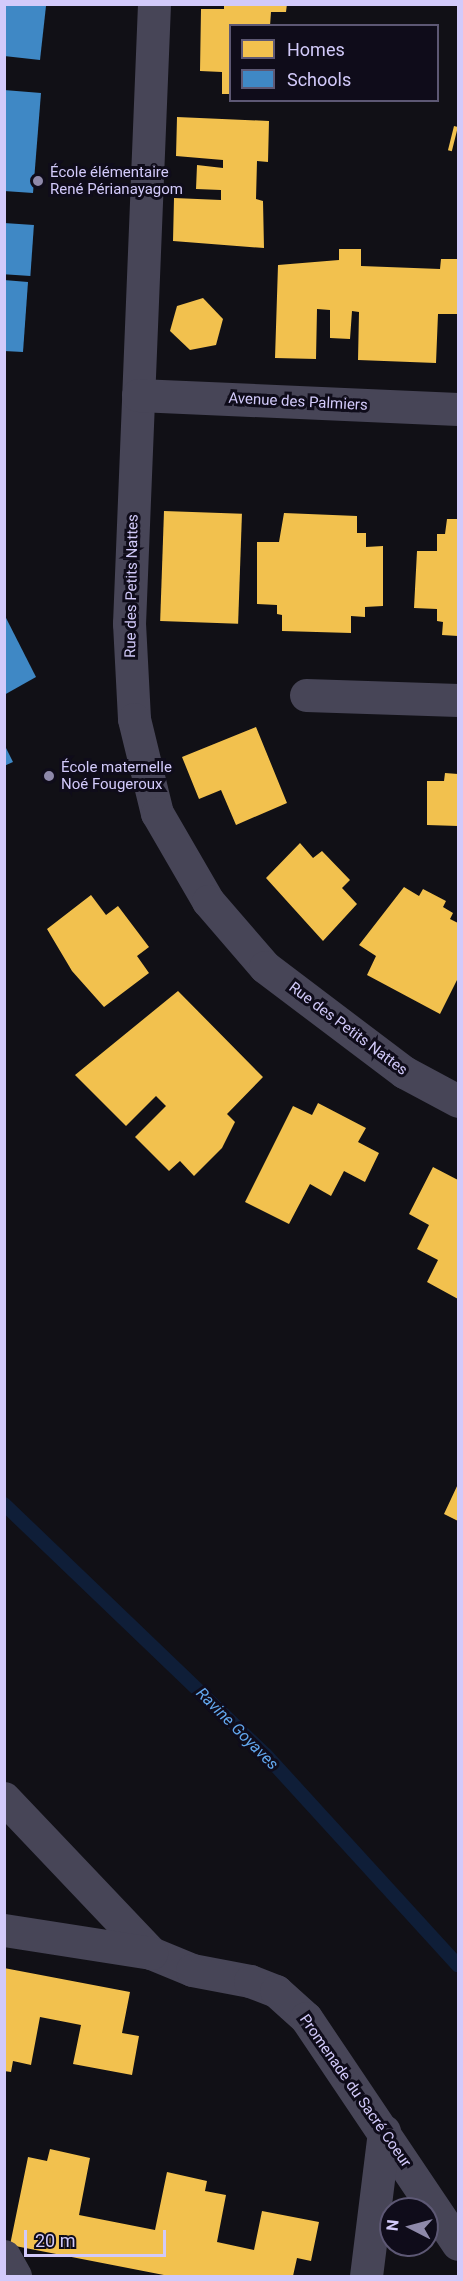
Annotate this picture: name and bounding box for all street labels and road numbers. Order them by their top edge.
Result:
street label: Avenue des Palmiers [228,389,368,415]
street label: Rue des Petits Nattes [122,514,142,658]
street label: Rue des Petits Nattes [285,979,411,1079]
street label: Promenade du Sacré Coeur [295,2011,415,2171]

